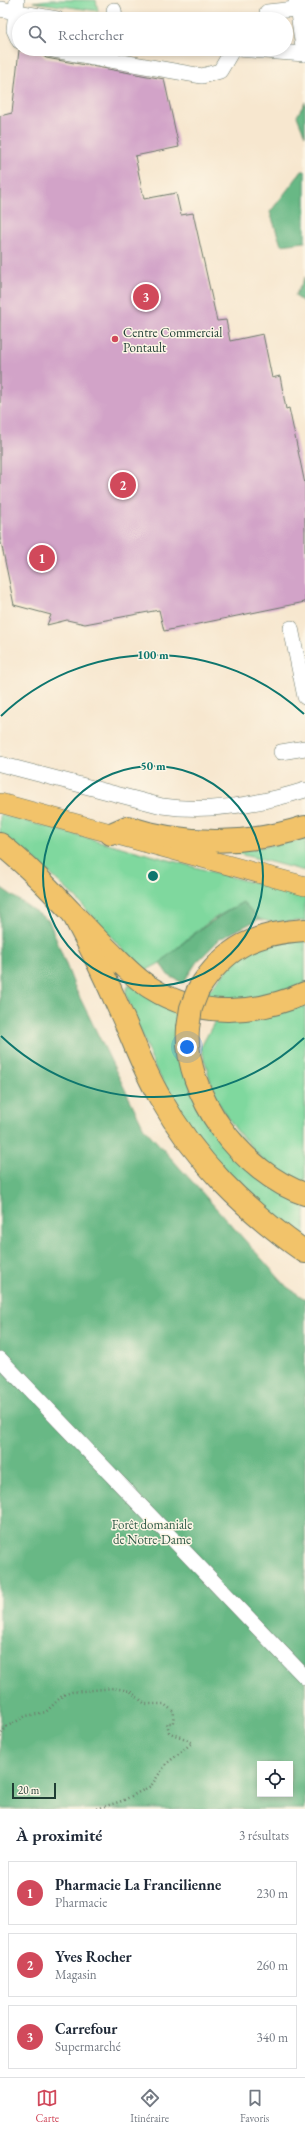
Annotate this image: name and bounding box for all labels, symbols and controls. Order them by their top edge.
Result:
search box [12,12,293,56]
icon: search [26,23,48,45]
text: Rechercher [58,25,124,44]
pin: 3 [133,282,159,312]
place label: Centre Commercial Pontault [123,324,222,356]
marker: Centre Commercial Pontault [110,334,120,344]
pin: 2 [110,470,136,500]
pin: 1 [29,543,55,573]
text: 100 m [137,647,169,663]
text: 50 m [140,758,166,774]
centre of rings [146,869,160,883]
your location [177,1037,197,1057]
park label: Forêt domaniale de Notre-Dame [112,1516,192,1548]
map controls [257,1761,293,1797]
button: locate [257,1761,293,1797]
scale bar [12,1781,56,1800]
text: 20 m [18,1783,39,1797]
text: À proximité [16,1824,102,1846]
text: 3 résultats [239,1827,289,1844]
text: Pharmacie La Francilienne [55,1875,221,1894]
text: 1 [27,1885,33,1902]
text: 230 m [257,1885,288,1902]
text: Pharmacie [55,1894,107,1911]
text: Yves Rocher [55,1947,132,1966]
text: 2 [27,1957,33,1974]
text: 260 m [257,1957,288,1974]
text: Magasin [55,1966,97,1983]
text: Carrefour [55,2019,118,2038]
text: 3 [27,2029,33,2046]
text: 340 m [257,2029,288,2046]
text: Supermarché [55,2038,121,2055]
tab: Carte [36,2087,59,2125]
tab: Itinéraire [130,2087,169,2125]
tab: Favoris [240,2087,269,2125]

